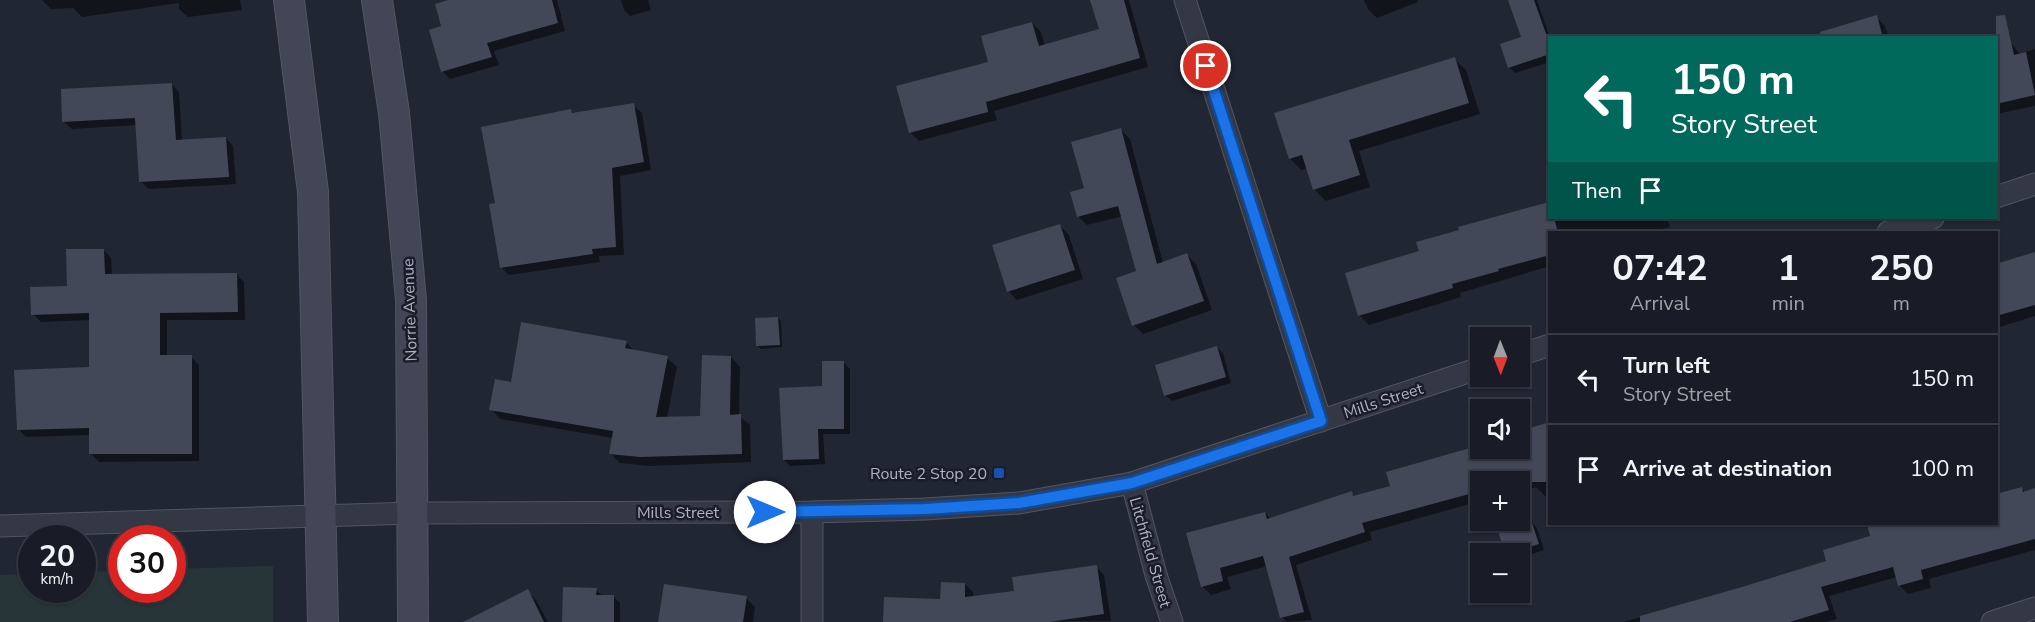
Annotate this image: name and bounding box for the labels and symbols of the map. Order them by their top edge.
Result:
pin [1180,40,1231,91]
street label: Norrie Avenue [397,258,423,362]
north arrow [1470,327,1530,387]
street label: Mills Street [1341,378,1426,424]
place label: Route 2 Stop 20 [870,463,987,485]
marker: Route 2 Stop 20 [992,466,1006,480]
position arrow [733,480,797,544]
street label: Litchfield Street [1124,495,1176,610]
street label: Mills Street [637,502,720,524]
speed limit sign: 30 [108,525,186,603]

